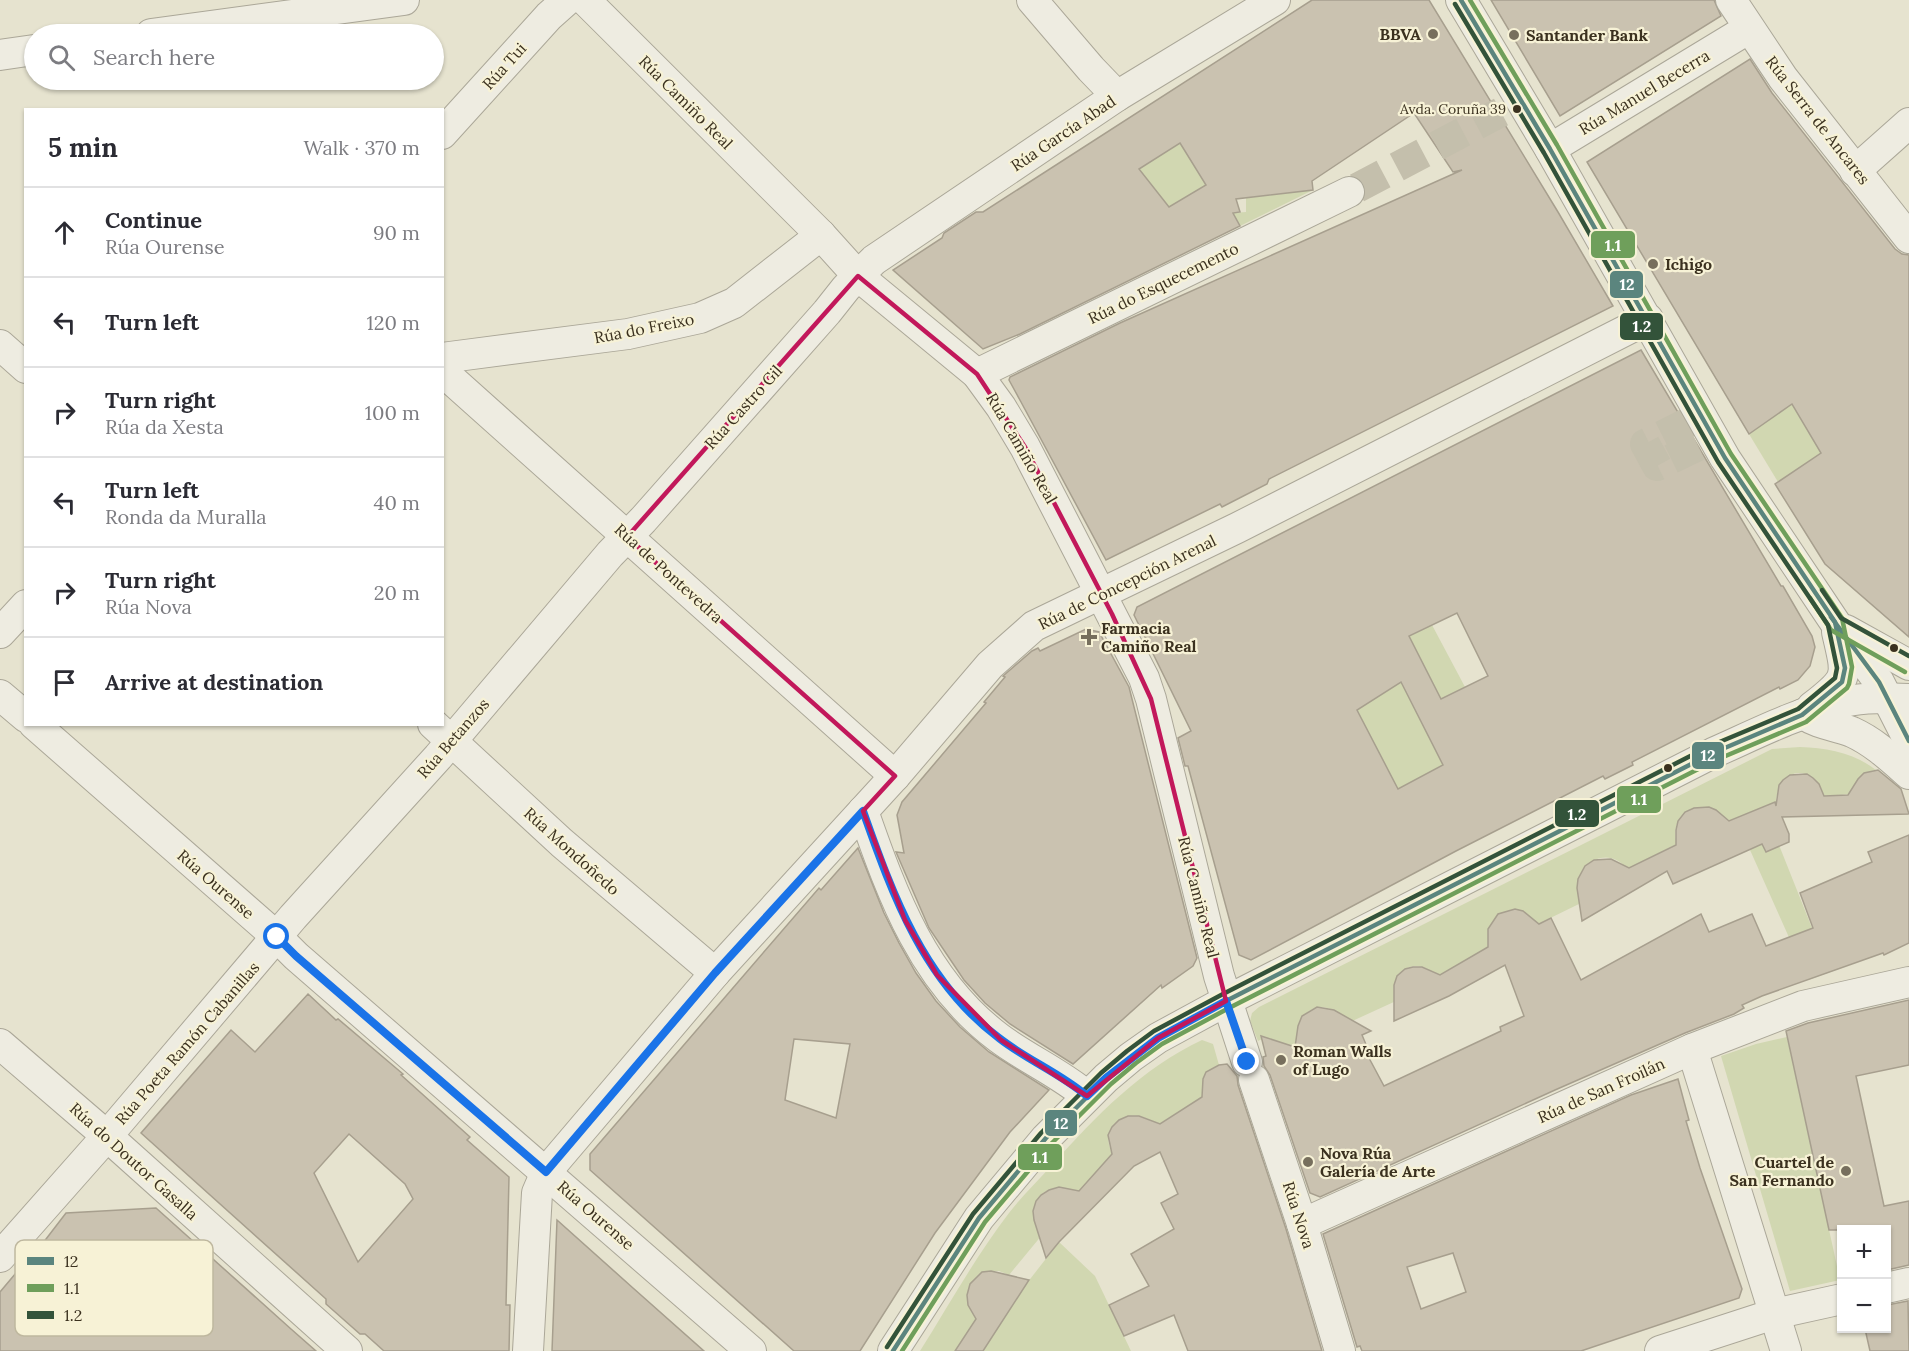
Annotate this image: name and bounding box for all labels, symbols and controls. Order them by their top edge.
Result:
search box [24,24,444,90]
place label: BBVA [1380,24,1421,44]
place label: Santander Bank [1526,25,1648,45]
marker: BBVA [1426,27,1440,41]
marker: Santander Bank [1507,28,1521,42]
street label: Rúa Tui [478,38,530,94]
icon: search [45,41,78,74]
text: Search here [93,43,215,71]
street label: Rúa Manuel Becerra [1575,45,1713,139]
street label: Rúa Camiño Real [635,51,737,153]
street label: Rúa Serra de Ancares [1762,52,1874,188]
street label: Rúa García Abad [1007,90,1119,175]
place label: Avda. Coruña 39 [1399,100,1506,118]
marker: Avda. Coruña 39 [1511,103,1523,115]
text: 5 min [48,131,118,164]
text: Walk · 370 m [303,135,420,160]
text: Continue [105,206,202,234]
icon: ahead [48,216,81,249]
text: 90 m [373,220,420,245]
line badge: 1.1 [1590,230,1636,259]
text: Rúa Ourense [105,234,225,259]
text: 1.1 [1605,235,1621,255]
street label: Rúa do Esquecemento [1084,238,1242,328]
place label: Ichigo [1665,254,1712,274]
marker: Ichigo [1646,257,1660,271]
line badge: 12 [1609,270,1644,299]
text: 12 [1619,274,1635,294]
icon: left [48,306,81,339]
text: Turn left [105,308,199,336]
street label: Rúa do Freixo [592,308,696,348]
text: 120 m [366,310,420,335]
line badge: 1.2 [1619,312,1664,341]
text: 1.2 [1633,316,1651,336]
street label: Rúa Castro Gil [700,361,786,453]
text: Turn right [105,386,216,414]
street label: Rúa Camiño Real [982,389,1062,507]
icon: right [48,396,81,429]
text: 100 m [365,400,420,425]
text: Rúa da Xesta [105,414,224,439]
text: Turn left [105,476,199,504]
icon: left [48,486,81,519]
text: 40 m [374,490,420,515]
text: Ronda da Muralla [105,504,267,529]
street label: Rúa de Pontevedra [611,519,727,627]
street label: Rúa de Concepción Arenal [1035,530,1219,634]
text: Turn right [105,566,216,594]
icon: right [48,576,81,609]
text: 20 m [374,580,420,605]
text: Rúa Nova [105,594,192,619]
place label: Farmacia Camiño Real [1101,618,1197,656]
marker: Farmacia Camiño Real [1082,630,1096,644]
unlabelled marker [1888,642,1900,654]
icon: arrive [48,666,81,699]
text: Arrive at destination [105,668,323,696]
street label: Rúa Betanzos [413,694,493,782]
line badge: 12 [1691,741,1725,770]
text: 12 [1700,745,1716,765]
unlabelled marker [1662,762,1674,774]
line badge: 1.1 [1616,785,1662,814]
text: 1.1 [1631,789,1647,809]
line badge: 1.2 [1554,799,1600,828]
street label: Rúa Mondoñedo [520,803,624,899]
text: 1.2 [1568,804,1586,824]
street label: Rúa Camiño Real [1174,834,1224,960]
street label: Rúa Ourense [173,845,259,923]
route start [263,923,289,949]
street label: Rúa Poeta Ramón Cabanillas [111,957,263,1129]
place label: Roman Walls of Lugo [1293,1041,1392,1079]
route end [1233,1048,1259,1074]
marker: Roman Walls of Lugo [1274,1053,1288,1067]
street label: Rúa de San Froilán [1534,1053,1668,1127]
street label: Rúa do Doutor Gasalla [66,1098,202,1224]
line badge: 12 [1044,1109,1078,1137]
text: 12 [1053,1113,1069,1133]
line badge: 1.1 [1017,1143,1063,1171]
place label: Nova Rúa Galería de Arte [1320,1143,1436,1181]
text: 1.1 [1032,1147,1048,1167]
place label: Cuartel de San Fernando [1729,1152,1834,1190]
marker: Nova Rúa Galería de Arte [1301,1155,1315,1169]
marker: Cuartel de San Fernando [1839,1164,1853,1178]
street label: Rúa Ourense [553,1176,639,1254]
street label: Rúa Nova [1279,1179,1319,1251]
map controls [1837,1225,1891,1333]
button: + [1837,1225,1891,1279]
legend [15,1240,213,1336]
text: 12 [64,1251,78,1271]
text: 1.1 [64,1278,80,1298]
button: − [1837,1279,1891,1333]
text: 1.2 [64,1305,82,1325]

